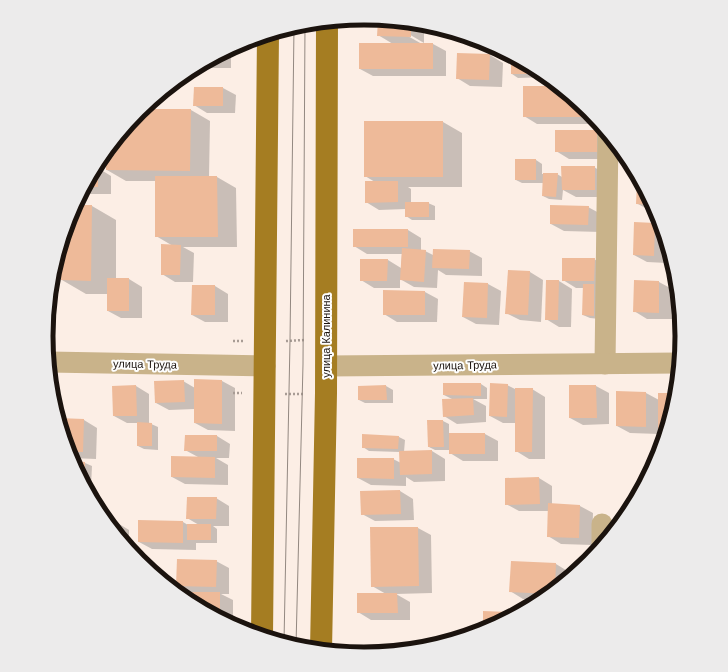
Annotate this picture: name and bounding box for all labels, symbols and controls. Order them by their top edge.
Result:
street label: улица Калинина [320,293,333,378]
street label: улица Труда [113,357,178,372]
street label: улица Труда [433,358,498,373]

